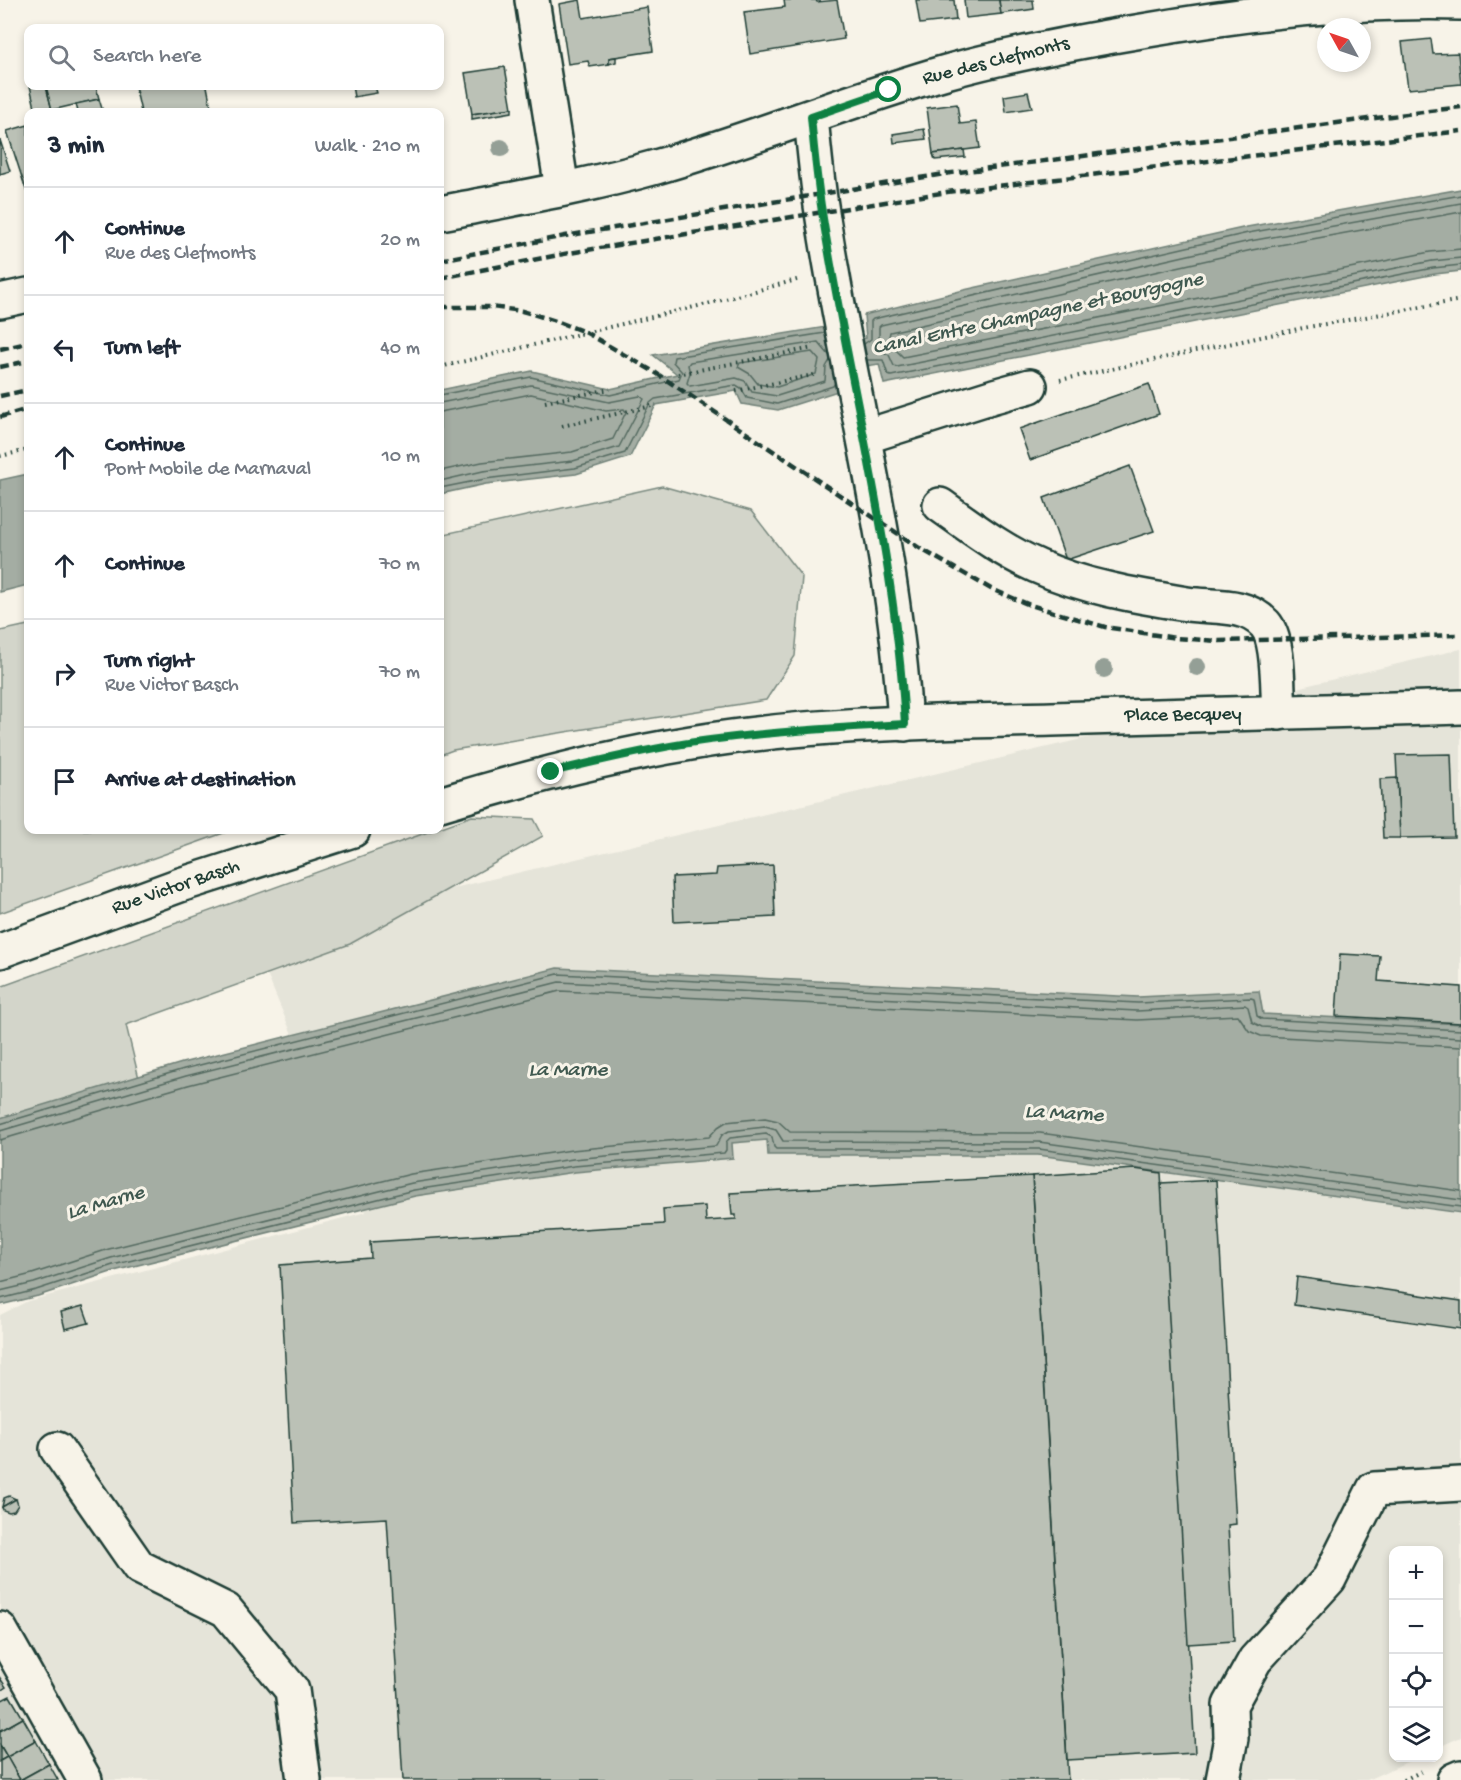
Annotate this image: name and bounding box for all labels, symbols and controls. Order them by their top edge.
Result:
north arrow [1317,18,1371,72]
search box [24,24,444,90]
street label: Rue des Clefmonts [920,33,1072,91]
icon: search [45,41,78,74]
text: Search here [93,44,201,70]
route start [875,76,901,102]
text: 3 min [48,132,104,163]
text: Walk · 210 m [315,136,420,159]
text: Continue [105,217,185,243]
icon: ahead [48,225,81,258]
text: 20 m [380,230,420,253]
text: Rue des Clefmonts [105,243,255,266]
water label: Canal Entre Champagne et Bourgogne [871,267,1207,362]
icon: left [48,333,81,366]
text: Turn left [105,336,179,362]
text: 40 m [380,338,420,361]
text: Continue [105,433,185,459]
icon: ahead [48,441,81,474]
text: 10 m [382,446,420,469]
text: Pont Mobile de Marnaval [105,459,311,482]
icon: ahead [48,549,81,582]
text: Continue [105,552,185,578]
text: 70 m [379,554,420,577]
text: Turn right [105,649,193,675]
icon: right [48,657,81,690]
text: 70 m [379,662,420,685]
text: Rue Victor Basch [105,675,239,698]
street label: Place Becquey [1123,703,1242,729]
route end [537,758,563,784]
icon: arrive [48,765,81,798]
text: Arrive at destination [105,768,295,794]
street label: Rue Victor Basch [109,855,243,921]
water label: La Marne [529,1059,609,1084]
water label: La Marne [1024,1100,1105,1130]
water label: La Marne [65,1181,148,1227]
map controls [1389,1546,1443,1762]
button: + [1389,1546,1443,1600]
button: − [1389,1600,1443,1654]
button: locate [1389,1654,1443,1708]
button: layers [1389,1708,1443,1762]

